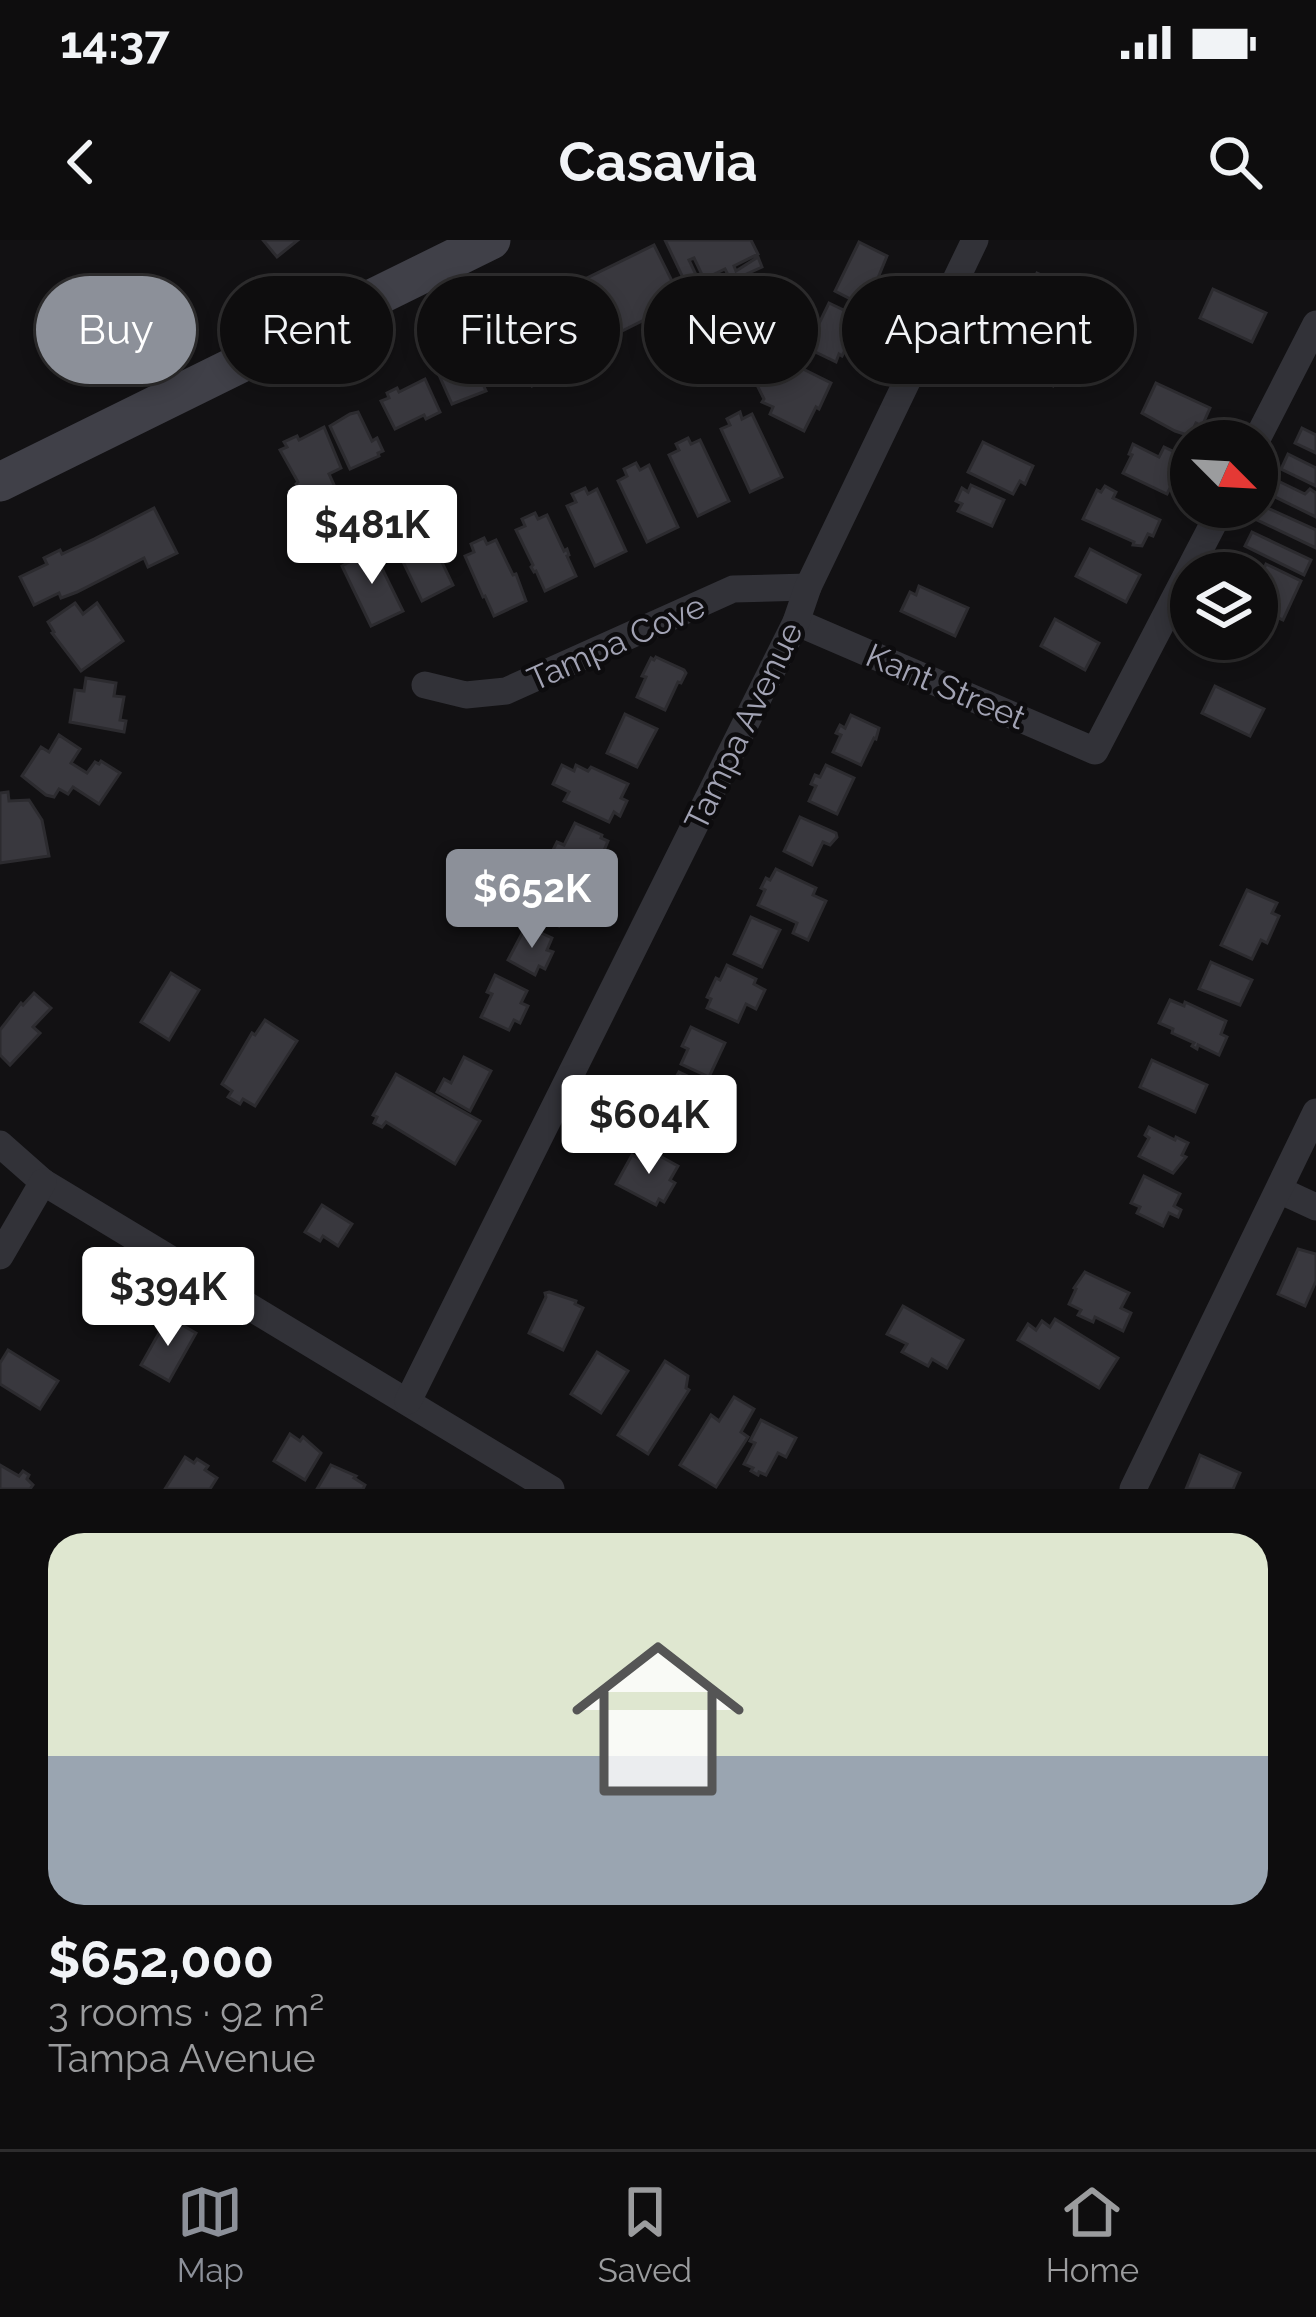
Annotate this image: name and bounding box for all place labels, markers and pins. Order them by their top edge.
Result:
pin: $481K [288,485,456,587]
pin: $652K [448,849,616,951]
pin: $604K [565,1075,733,1177]
pin: $394K [84,1247,252,1349]

